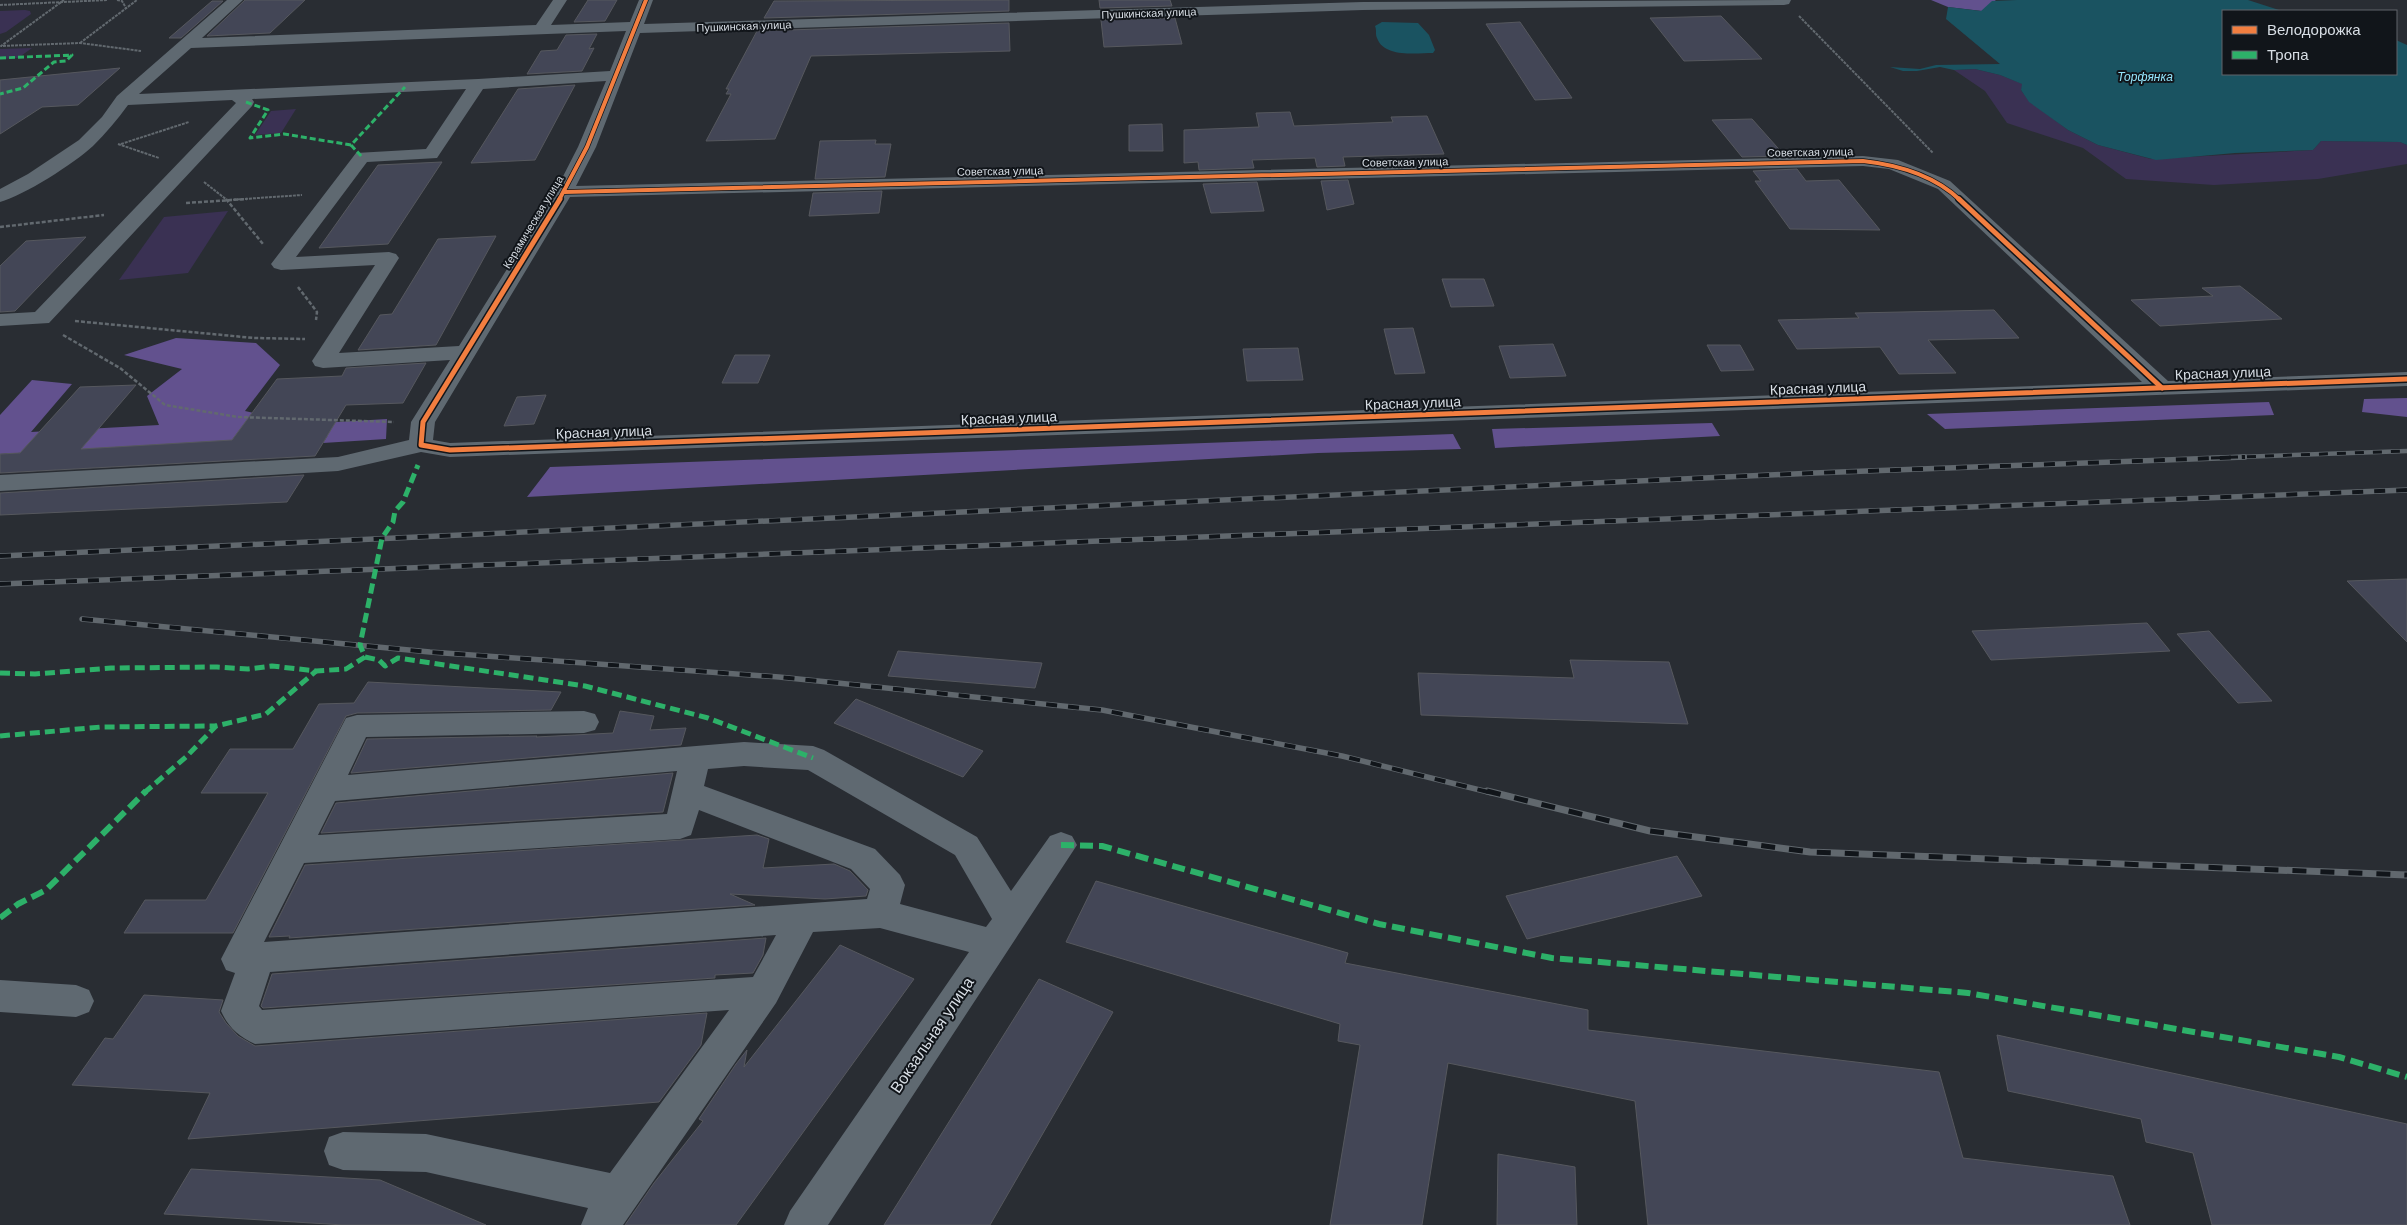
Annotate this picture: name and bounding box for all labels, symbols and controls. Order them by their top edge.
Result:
street label: Пушкинская улица [1101,5,1198,21]
legend [2222,10,2397,75]
street label: Пушкинская улица [696,18,793,34]
text: Велодорожка [2267,21,2361,38]
text: Тропа [2267,46,2309,63]
water label: Торфянка [2117,70,2173,84]
street label: Советская улица [1767,145,1854,159]
street label: Советская улица [1362,155,1449,169]
street label: Советская улица [957,164,1044,178]
street label: Керамическая улица [500,173,566,271]
street label: Красная улица [2175,363,2272,383]
street label: Красная улица [1770,378,1867,398]
street label: Красная улица [1365,393,1462,413]
street label: Красная улица [961,408,1058,428]
street label: Красная улица [556,422,653,442]
street label: Вокзальная улица [887,974,977,1096]

